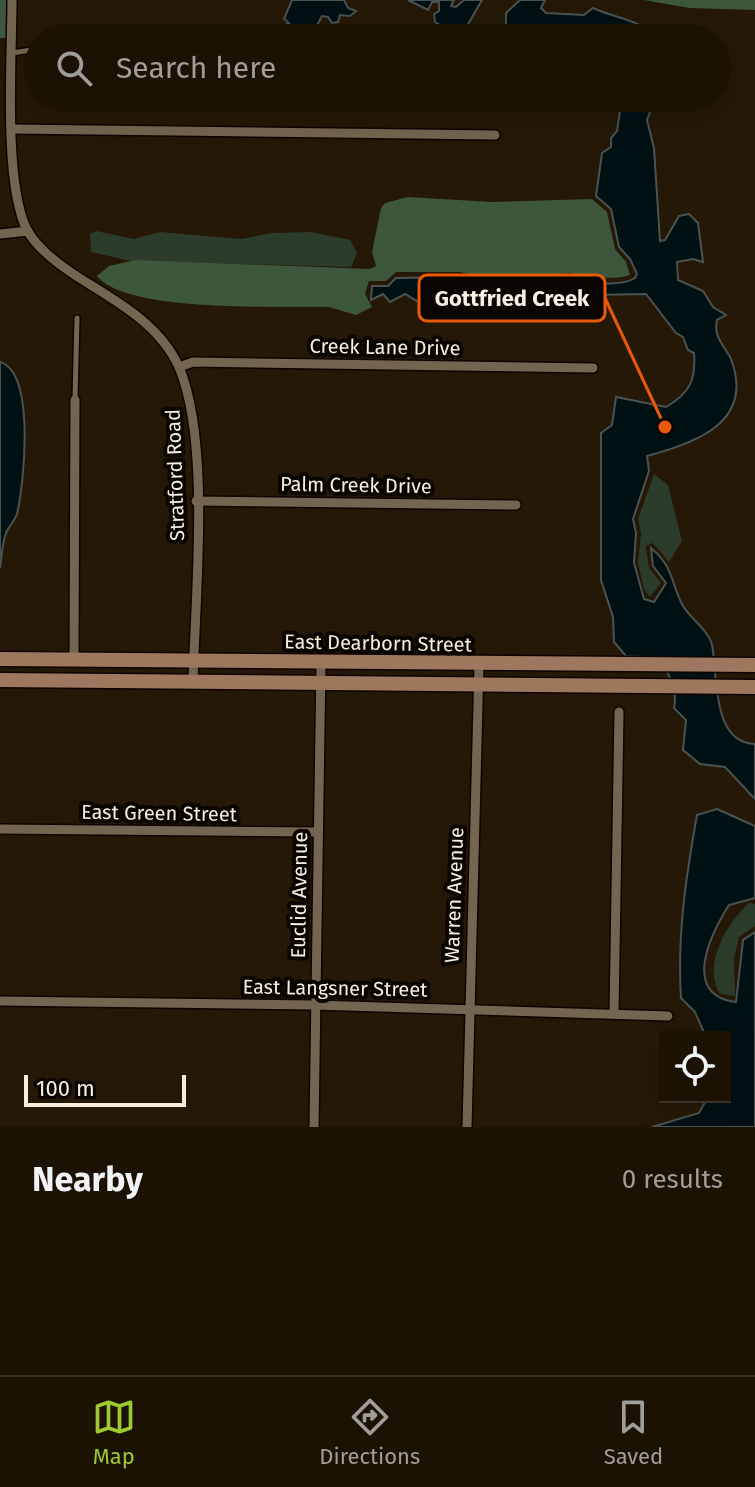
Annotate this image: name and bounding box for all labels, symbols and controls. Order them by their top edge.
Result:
search box [24,24,731,112]
icon: search [52,46,96,90]
text: Search here [116,50,276,86]
callout: Gottfried Creek [419,275,605,321]
text: Gottfried Creek [435,285,590,312]
street label: Creek Lane Drive [309,334,461,360]
street label: Stratford Road [161,409,189,541]
street label: Palm Creek Drive [280,472,432,498]
street label: East Dearborn Street [284,629,473,657]
street label: East Green Street [81,800,238,826]
street label: Warren Avenue [440,827,468,963]
street label: Euclid Avenue [286,831,312,959]
street label: East Langsner Street [242,974,428,1002]
map controls [659,1031,731,1103]
button: locate [659,1031,731,1103]
scale bar [24,1071,186,1107]
text: 100 m [36,1075,95,1102]
text: Nearby [32,1159,143,1200]
text: 0 results [622,1164,723,1195]
tab: Map [92,1395,136,1470]
tab: Directions [319,1395,420,1470]
tab: Saved [604,1395,663,1470]

